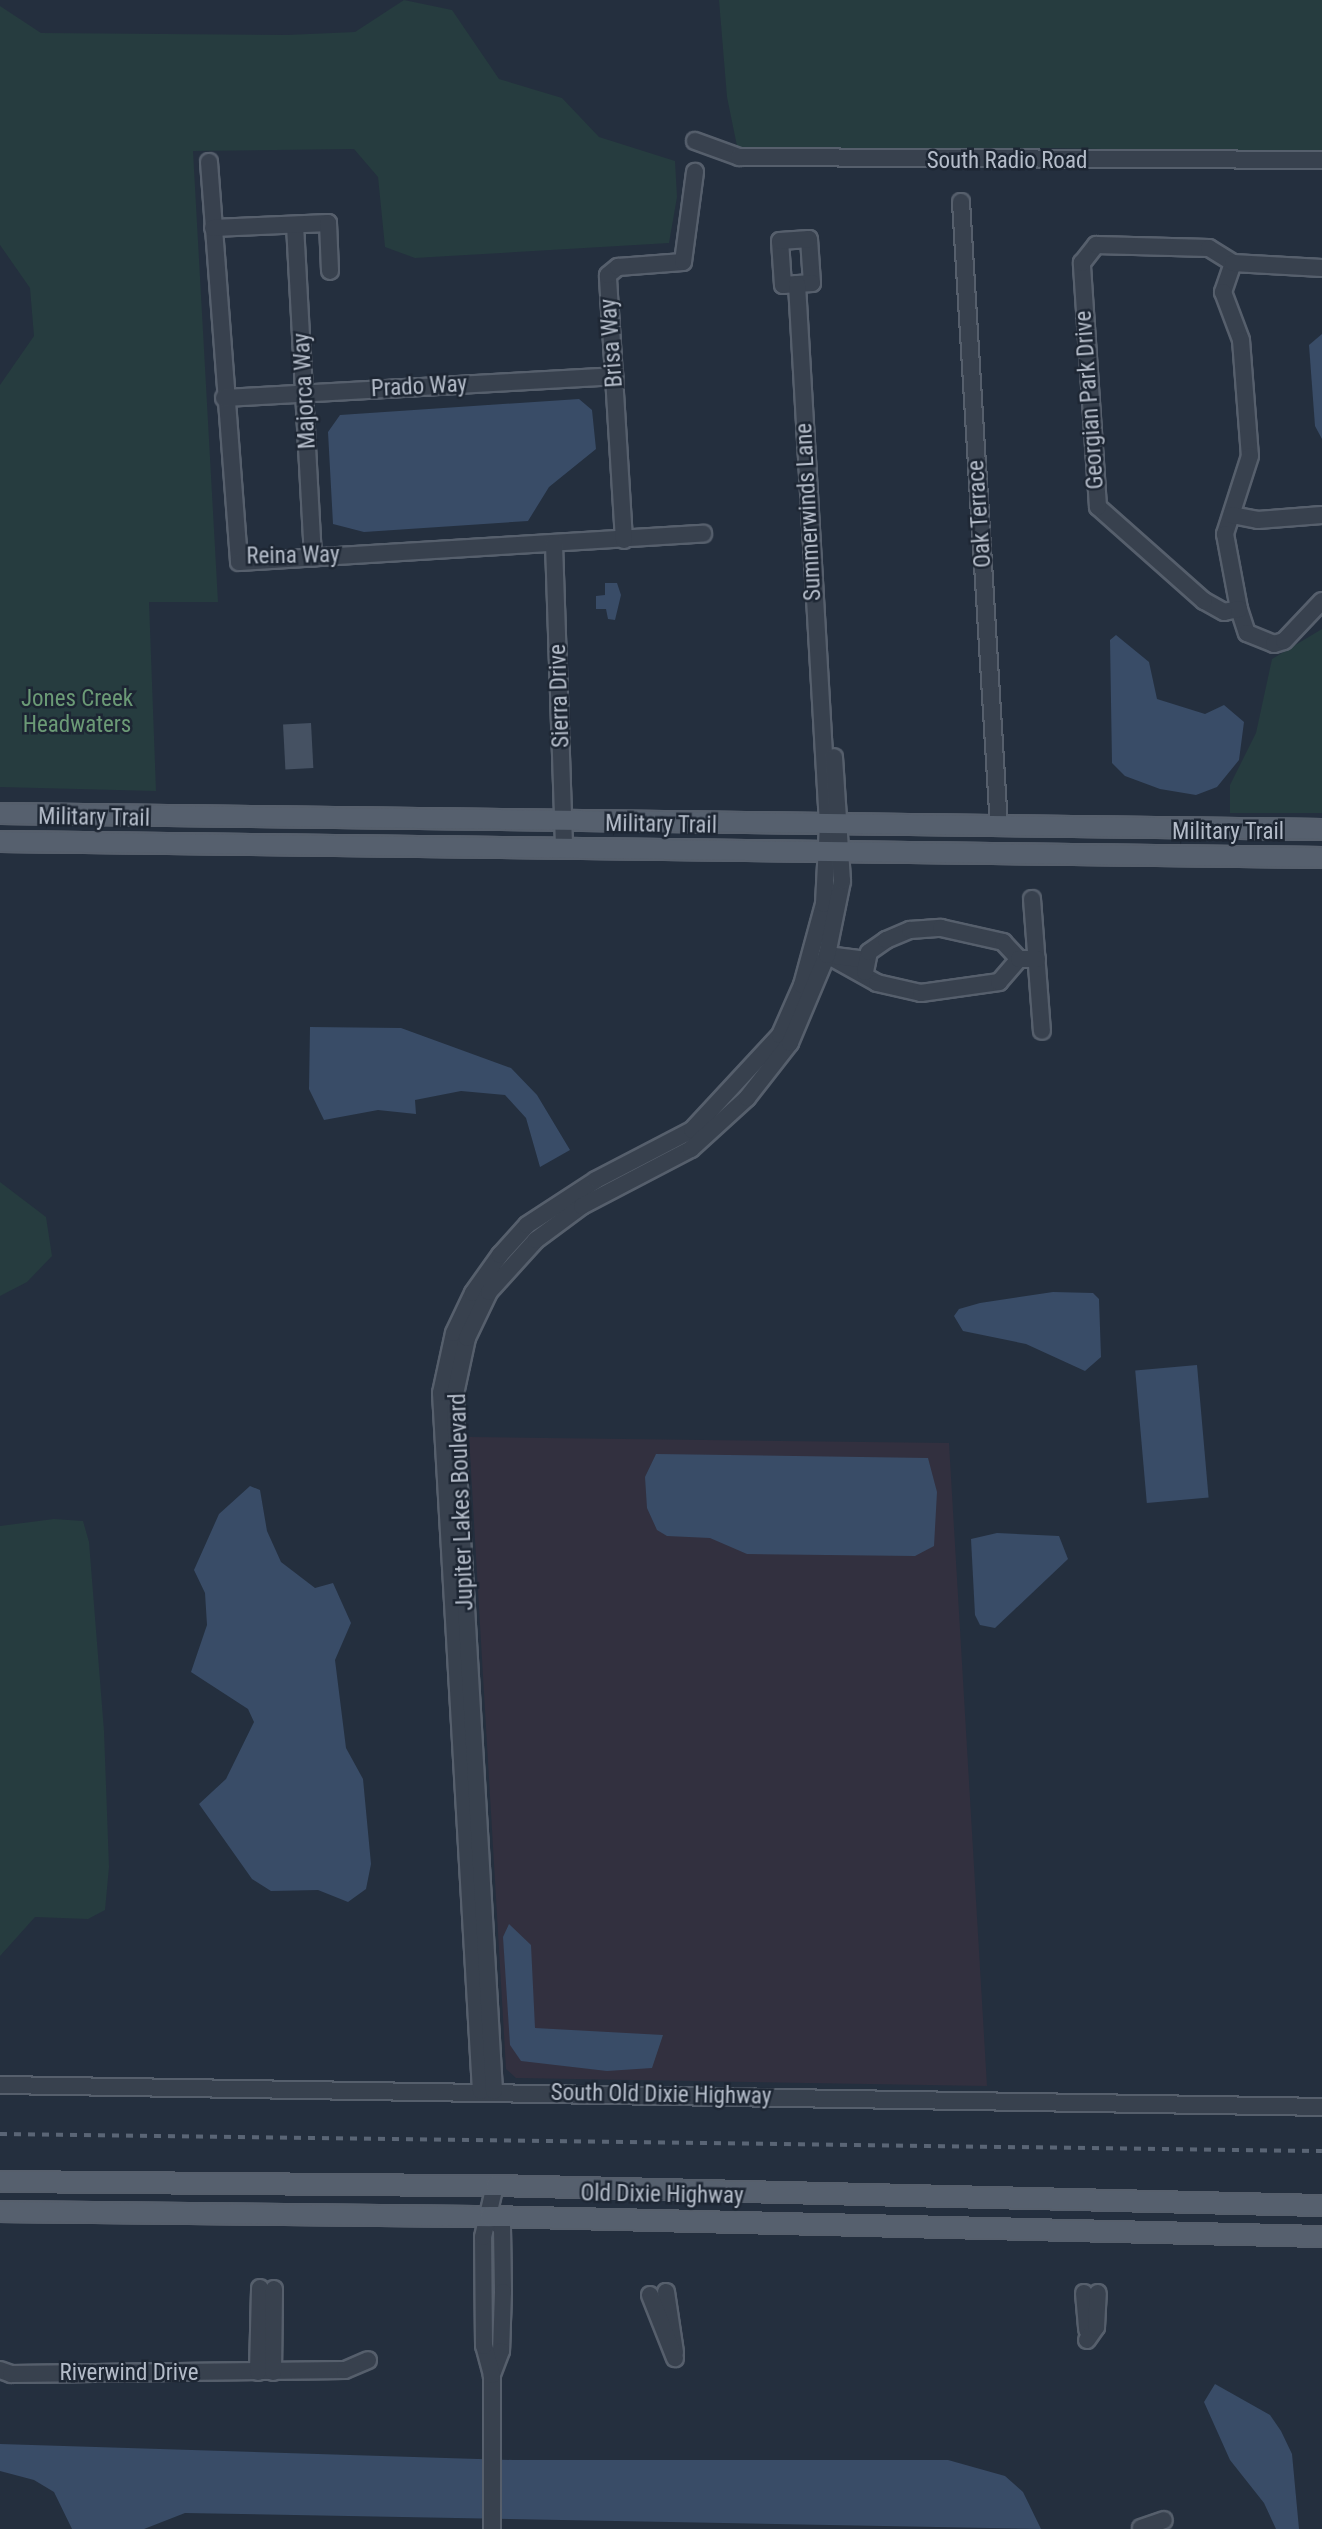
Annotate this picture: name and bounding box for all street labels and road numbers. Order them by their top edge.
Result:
street label: South Radio Road [927,147,1087,175]
street label: Brisa Way [595,298,629,388]
street label: Georgian Park Drive [1070,310,1110,490]
street label: Majorca Way [288,332,322,450]
street label: Prado Way [370,371,468,403]
street label: Summerwinds Lane [791,422,827,602]
street label: Oak Terrace [962,459,998,569]
street label: Reina Way [246,541,340,571]
street label: Sierra Drive [544,644,576,748]
street label: Military Trail [38,803,150,833]
street label: Military Trail [605,810,717,840]
street label: Military Trail [1172,818,1284,846]
street label: Jupiter Lakes Boulevard [444,1393,480,1611]
street label: South Old Dixie Highway [550,2079,772,2111]
street label: Old Dixie Highway [580,2180,744,2210]
street label: Riverwind Drive [59,2359,199,2387]

